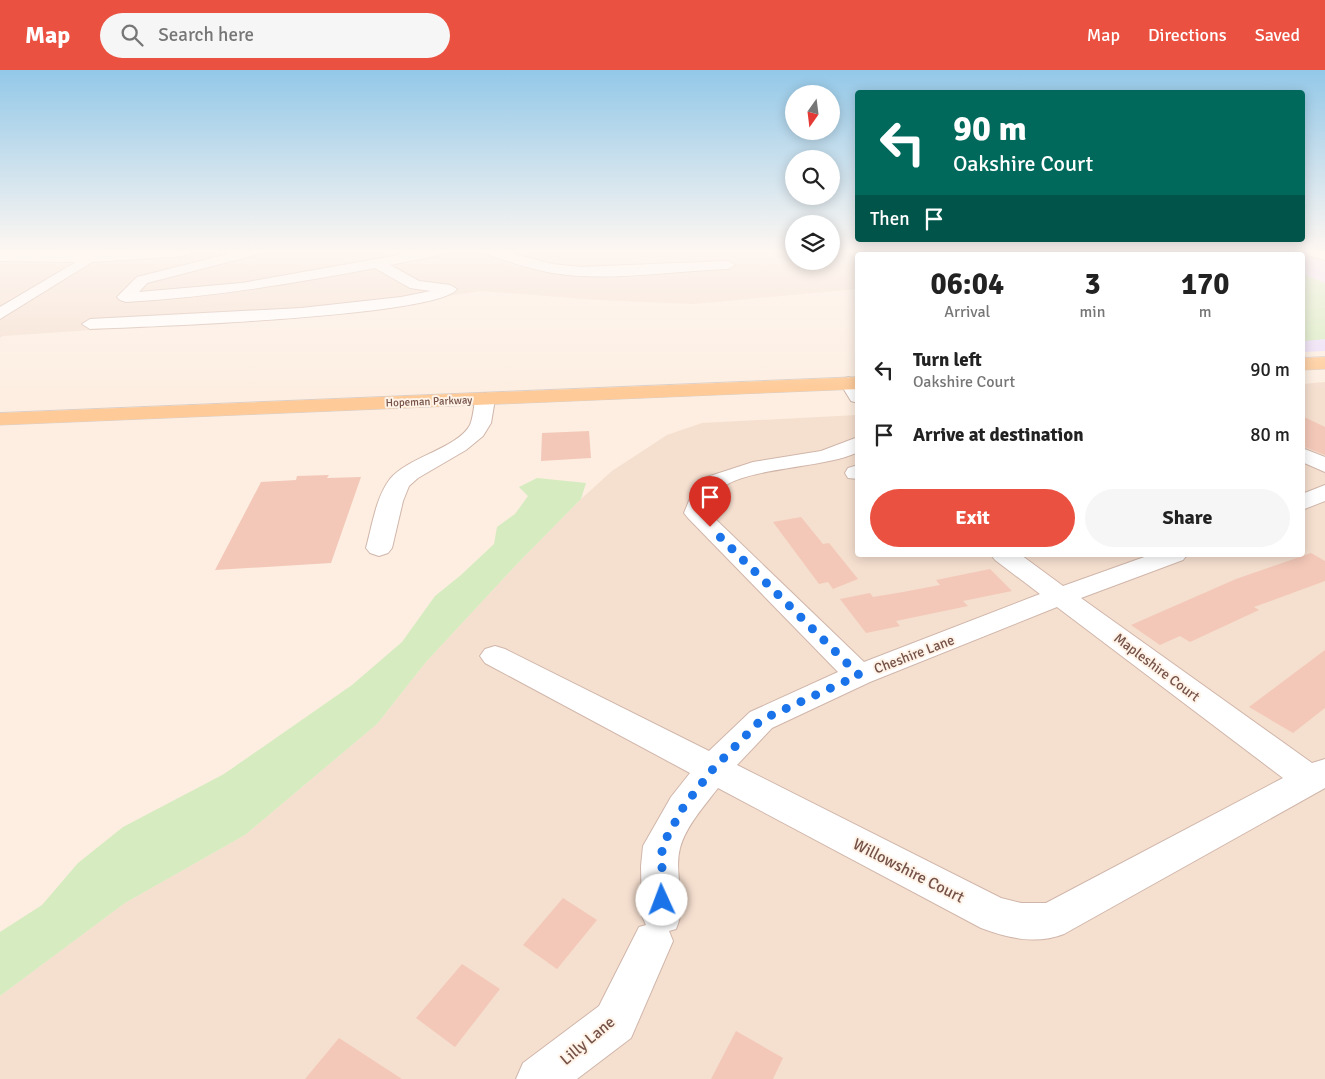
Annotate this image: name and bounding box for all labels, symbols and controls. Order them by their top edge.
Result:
search box [100,13,450,58]
text: Map [25,20,70,50]
icon: search [118,21,146,49]
text: Search here [158,23,254,47]
text: Map [1087,24,1120,46]
text: Directions [1148,24,1227,46]
text: Saved [1255,24,1300,46]
north arrow [785,85,840,140]
map controls [785,85,840,270]
text: 90 m [953,107,1027,150]
icon: left [870,110,935,175]
button: search [785,150,840,205]
text: Oakshire Court [953,150,1093,177]
icon: arrive [920,205,948,233]
text: Then [870,207,910,231]
button: layers [785,215,840,270]
text: 06:04 [930,266,1004,303]
text: 3 [1084,266,1101,303]
text: 170 [1181,266,1229,303]
text: Arrival [944,302,990,322]
text: min [1080,302,1105,322]
text: m [1199,302,1212,322]
text: Turn left [913,348,982,372]
icon: left [870,356,898,384]
text: 90 m [1250,358,1290,382]
text: Oakshire Court [913,372,1015,392]
street label: Hopeman Parkway [385,393,473,410]
icon: arrive [870,421,898,449]
text: Arrive at destination [913,423,1084,447]
text: 80 m [1250,423,1290,447]
pin [689,476,731,527]
icon: arrive [696,483,724,511]
button: Exit [870,489,1075,547]
button: Share [1085,489,1290,547]
street label: Mapleshire Court [1110,630,1203,705]
street label: Cheshire Lane [872,631,957,678]
street label: Willowshire Court [850,834,968,908]
position arrow [635,873,687,925]
street label: Lilly Lane [556,1012,619,1069]

